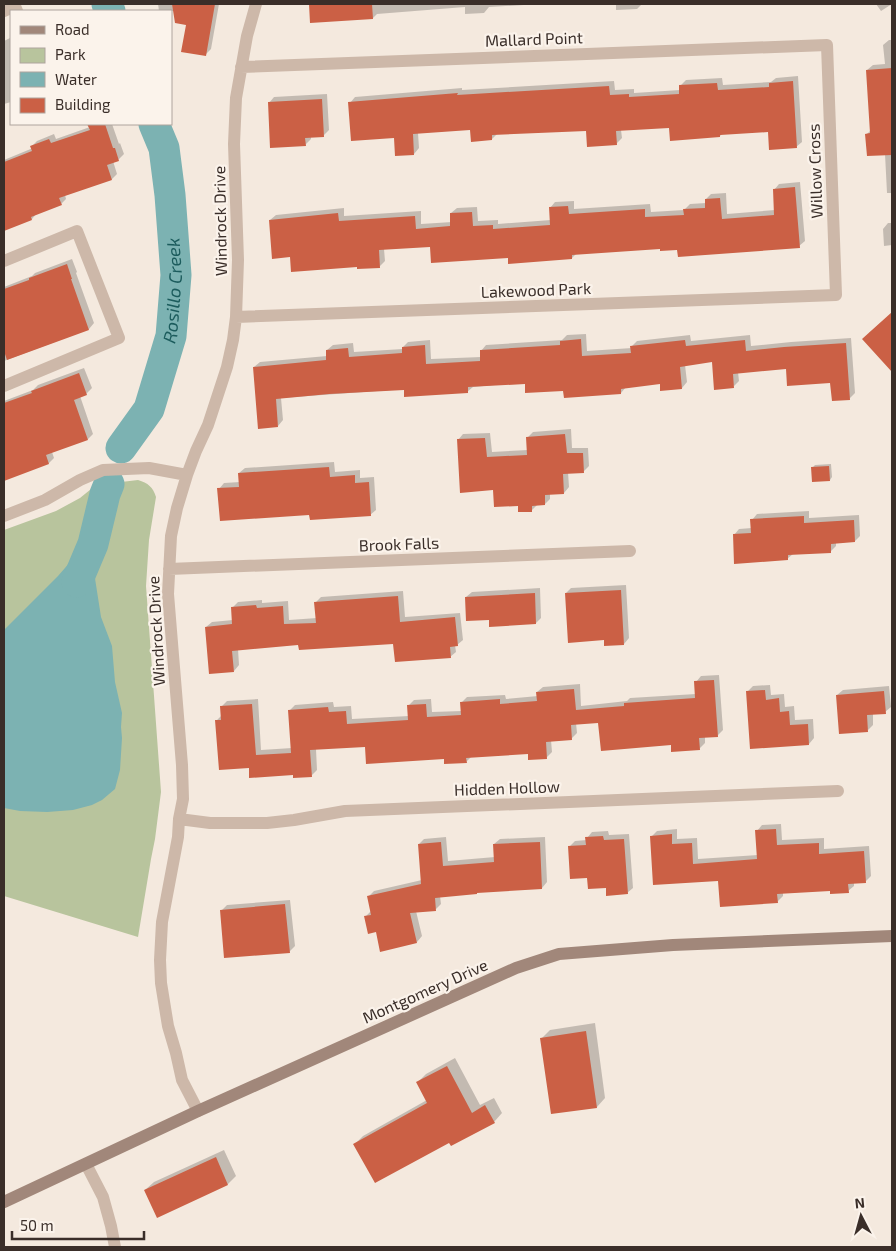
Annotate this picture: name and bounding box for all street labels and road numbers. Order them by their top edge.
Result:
street label: Mallard Point [485,27,583,50]
street label: Willow Cross [803,123,826,219]
street label: Windrock Drive [209,166,230,276]
street label: Lakewood Park [481,278,591,301]
street label: Brook Falls [358,533,440,554]
street label: Windrock Drive [143,575,168,687]
street label: Hidden Hollow [454,776,560,799]
street label: Montgomery Drive [359,954,490,1027]

